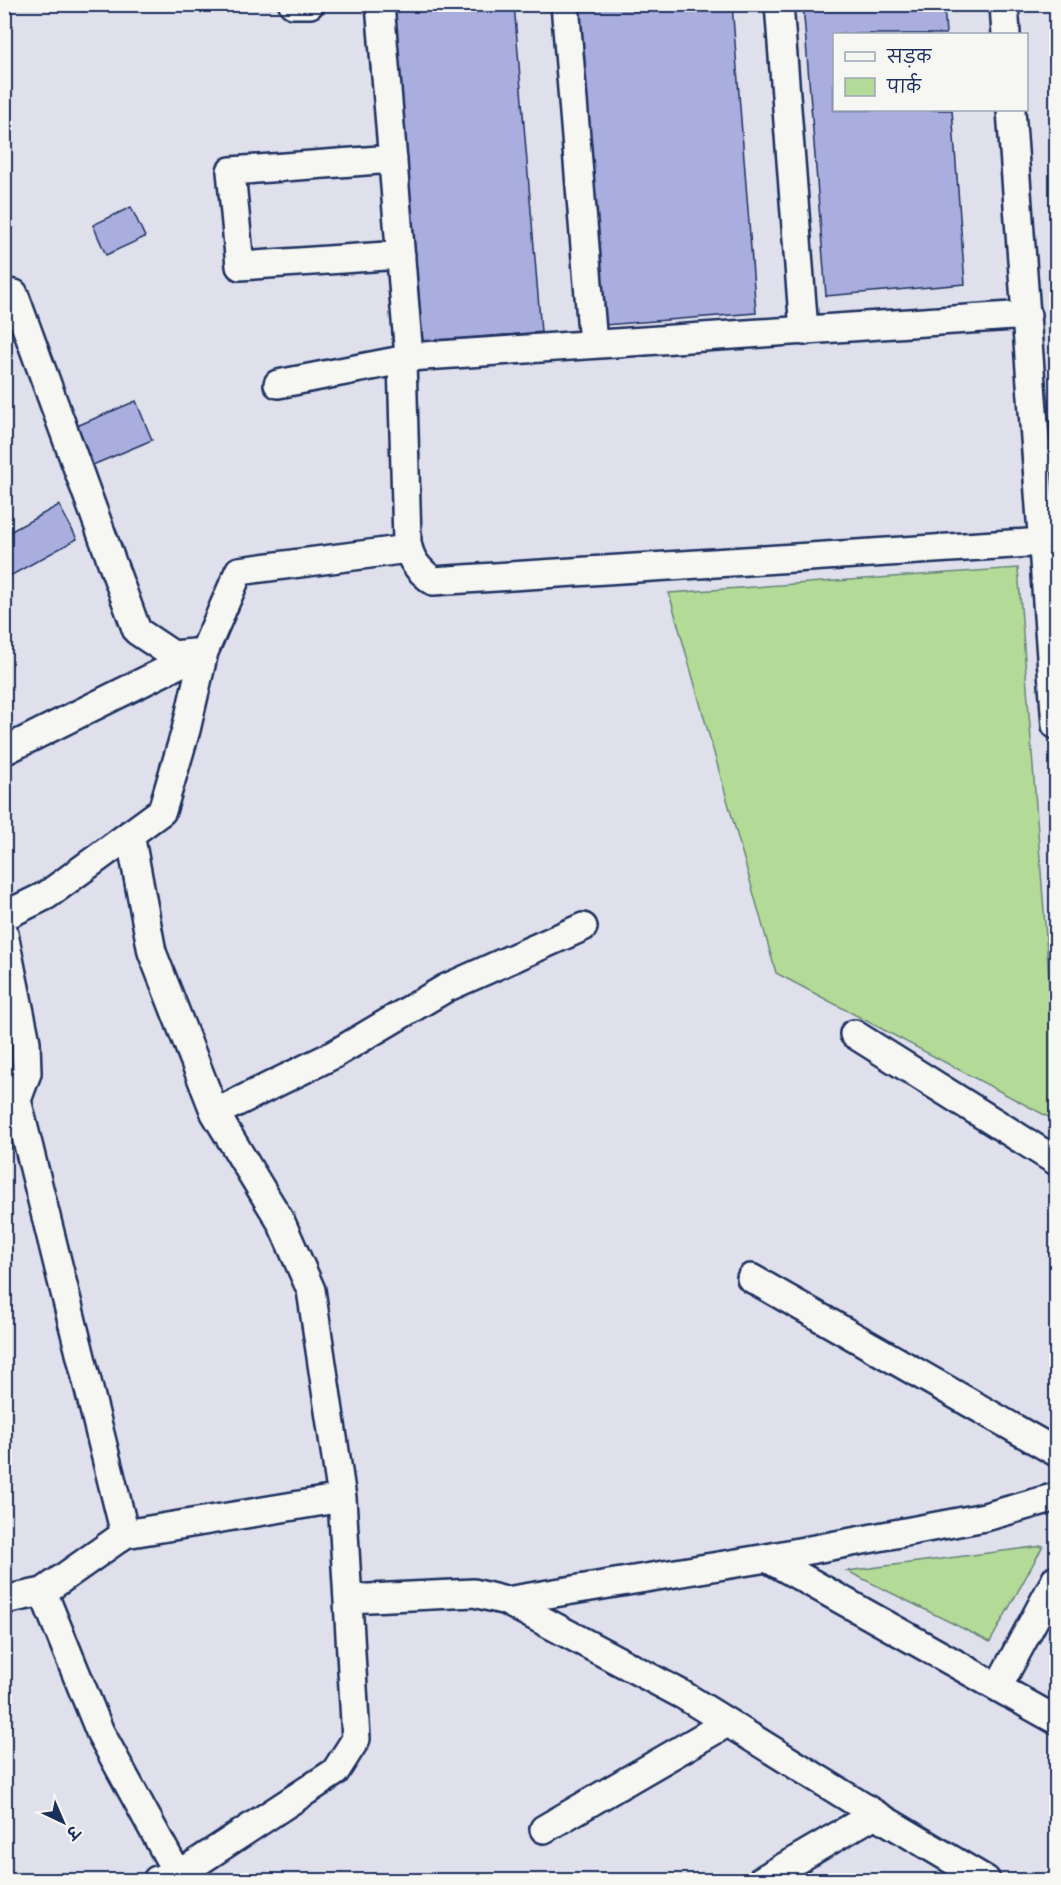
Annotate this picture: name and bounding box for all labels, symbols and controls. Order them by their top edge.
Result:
legend [833,33,1028,111]
text: सड़क [886,42,932,69]
text: पार्क [886,72,922,99]
north arrow [33,1792,93,1852]
text: उ [61,1820,88,1847]

